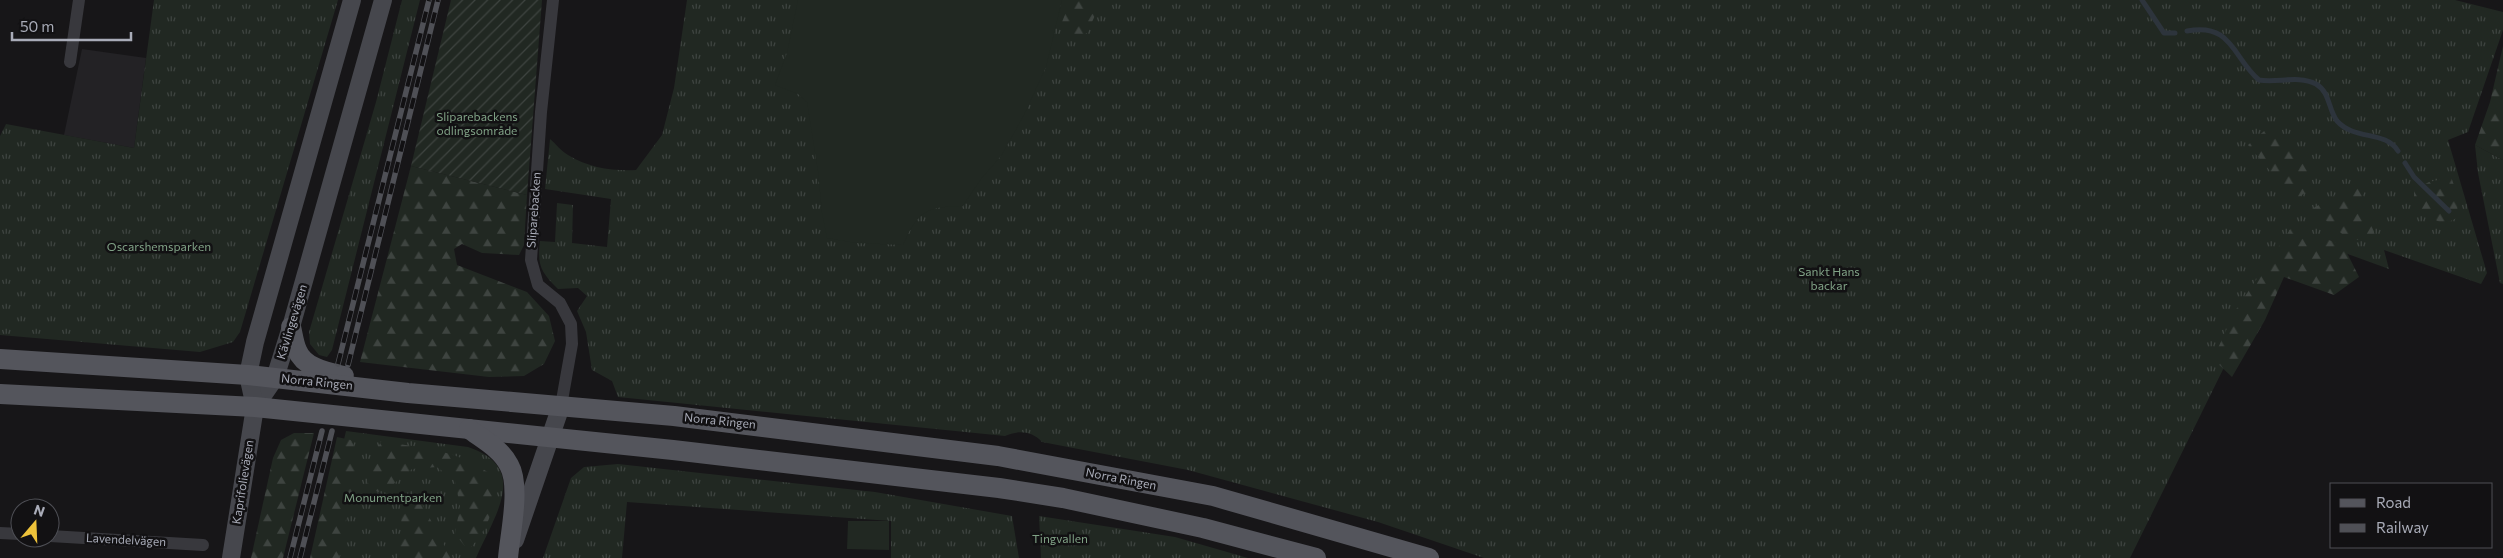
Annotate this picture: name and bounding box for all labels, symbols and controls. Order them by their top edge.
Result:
scale bar [12,10,131,42]
text: 50 m [20,17,54,35]
park label: Sliparebackens odlingsområde [436,109,518,137]
street label: Sliparebacken [523,171,543,248]
park label: Oscarshemsparken [107,239,211,253]
park label: Sankt Hans backar [1798,264,1860,292]
street label: Kävlingevägen [273,282,309,361]
street label: Norra Ringen [281,370,354,392]
street label: Norra Ringen [684,409,757,431]
street label: Kaprifolievägen [228,439,256,525]
street label: Norra Ringen [1085,464,1158,492]
legend [2330,483,2493,548]
park label: Monumentparken [344,490,442,504]
text: Road [2376,493,2411,511]
north arrow [10,498,60,548]
text: N [32,500,47,520]
text: Railway [2376,518,2429,536]
street label: Lavendelvägen [86,530,167,548]
park label: Tingvallen [1032,531,1088,545]

